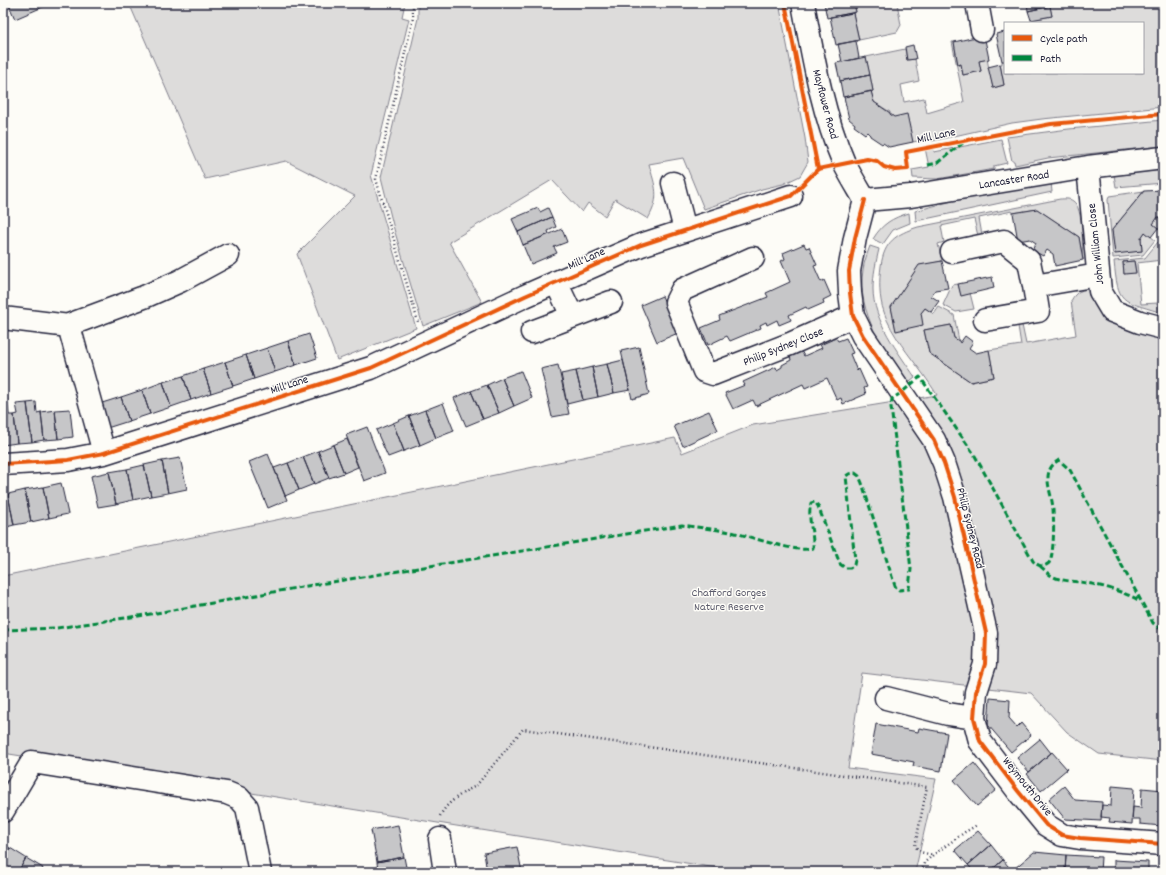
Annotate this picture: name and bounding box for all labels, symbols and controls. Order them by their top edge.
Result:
legend [1004,22,1144,74]
text: Cycle path [1040,31,1088,48]
text: Path [1040,51,1061,68]
street label: Mayflower Road [807,68,842,141]
street label: Mill Lane [915,124,957,149]
street label: Lancaster Road [978,167,1051,194]
street label: John William Close [1084,202,1109,285]
street label: Mill Lane [565,244,608,275]
street label: Philip Sydney Close [741,324,826,371]
street label: Mill Lane [268,371,311,400]
street label: Philip Sydney Road [951,486,988,571]
park label: Chafford Gorges Nature Reserve [692,585,766,616]
street label: Weymouth Drive [998,754,1056,820]

